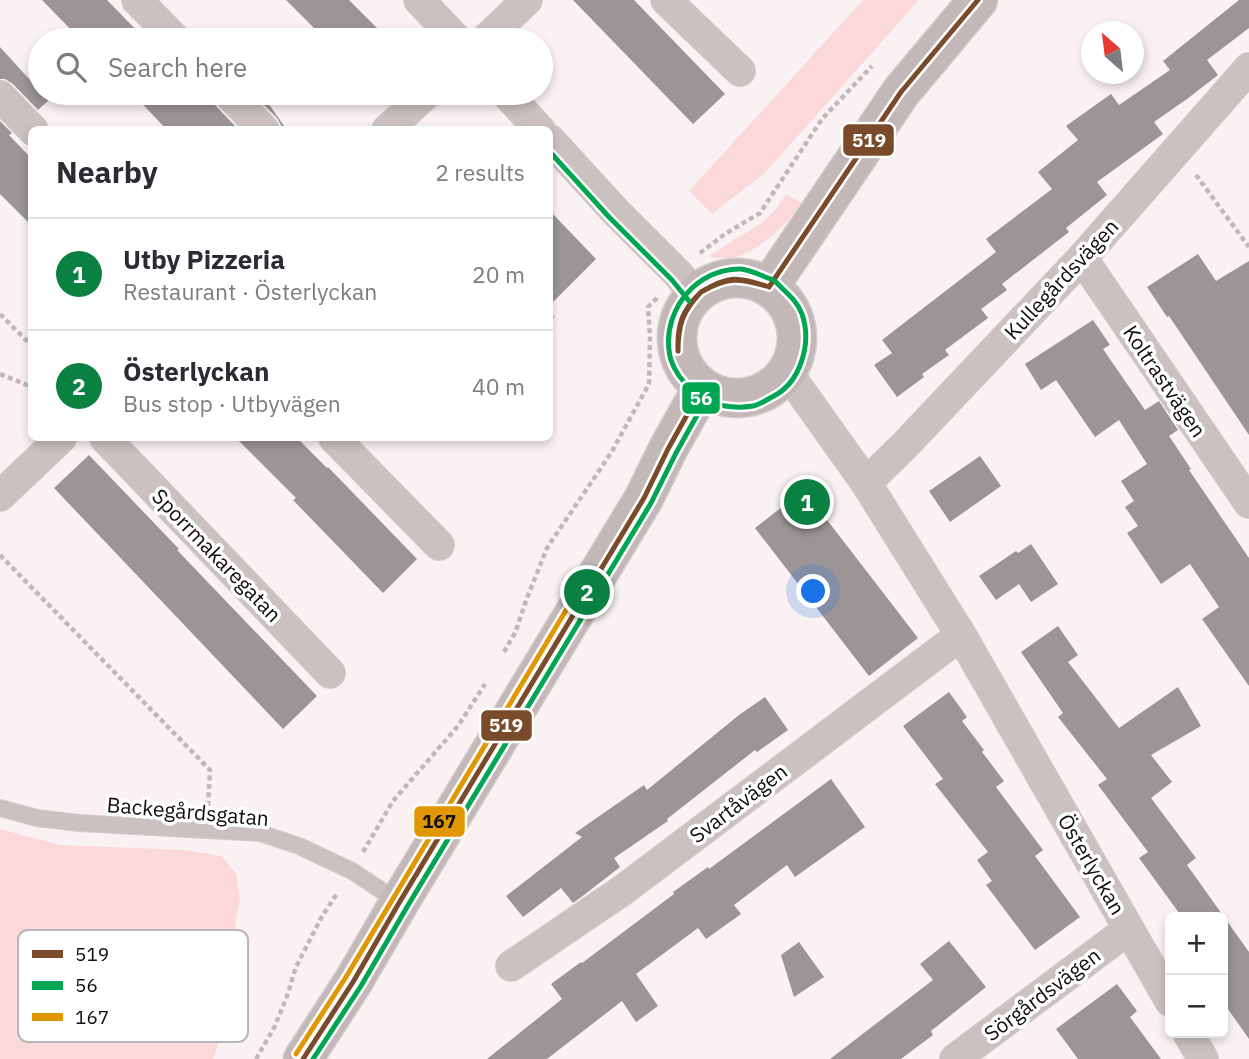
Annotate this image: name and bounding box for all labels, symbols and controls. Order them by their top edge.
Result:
north arrow [1081,21,1144,84]
search box [28,28,553,105]
icon: search [52,48,90,86]
text: Search here [108,50,247,84]
line badge: 519 [842,123,895,157]
text: 519 [852,128,886,152]
text: Nearby [56,152,158,191]
text: 2 results [435,157,525,187]
street label: Kullegårdsvägen [998,213,1124,345]
text: Utby Pizzeria [123,242,285,276]
text: 1 [72,259,86,289]
text: 20 m [472,259,525,289]
text: Restaurant · Österlyckan [123,276,377,306]
street label: Koltrastvägen [1117,319,1213,443]
text: Österlyckan [123,354,270,388]
text: 2 [72,371,86,401]
text: 40 m [472,371,525,401]
line badge: 56 [681,381,721,415]
text: 56 [690,386,712,410]
text: Bus stop · Utbyvägen [123,388,341,418]
pin: 1 [784,476,830,528]
street label: Sporrmakaregatan [146,482,288,628]
pin: 2 [564,566,610,618]
your location [796,574,830,608]
line badge: 519 [480,709,533,742]
text: 519 [489,713,523,737]
street label: Svartåvägen [683,757,793,849]
street label: Backegårdsgatan [106,790,270,832]
line badge: 167 [413,805,466,838]
street label: Österlyckan [1052,808,1132,920]
text: 167 [422,809,456,833]
map controls [1165,912,1228,1038]
button: + [1165,912,1228,975]
legend [18,930,248,1042]
street label: Sörgårdsvägen [978,941,1106,1047]
text: 519 [75,942,109,966]
text: 56 [75,973,98,997]
button: − [1165,975,1228,1038]
text: 167 [75,1005,109,1029]

